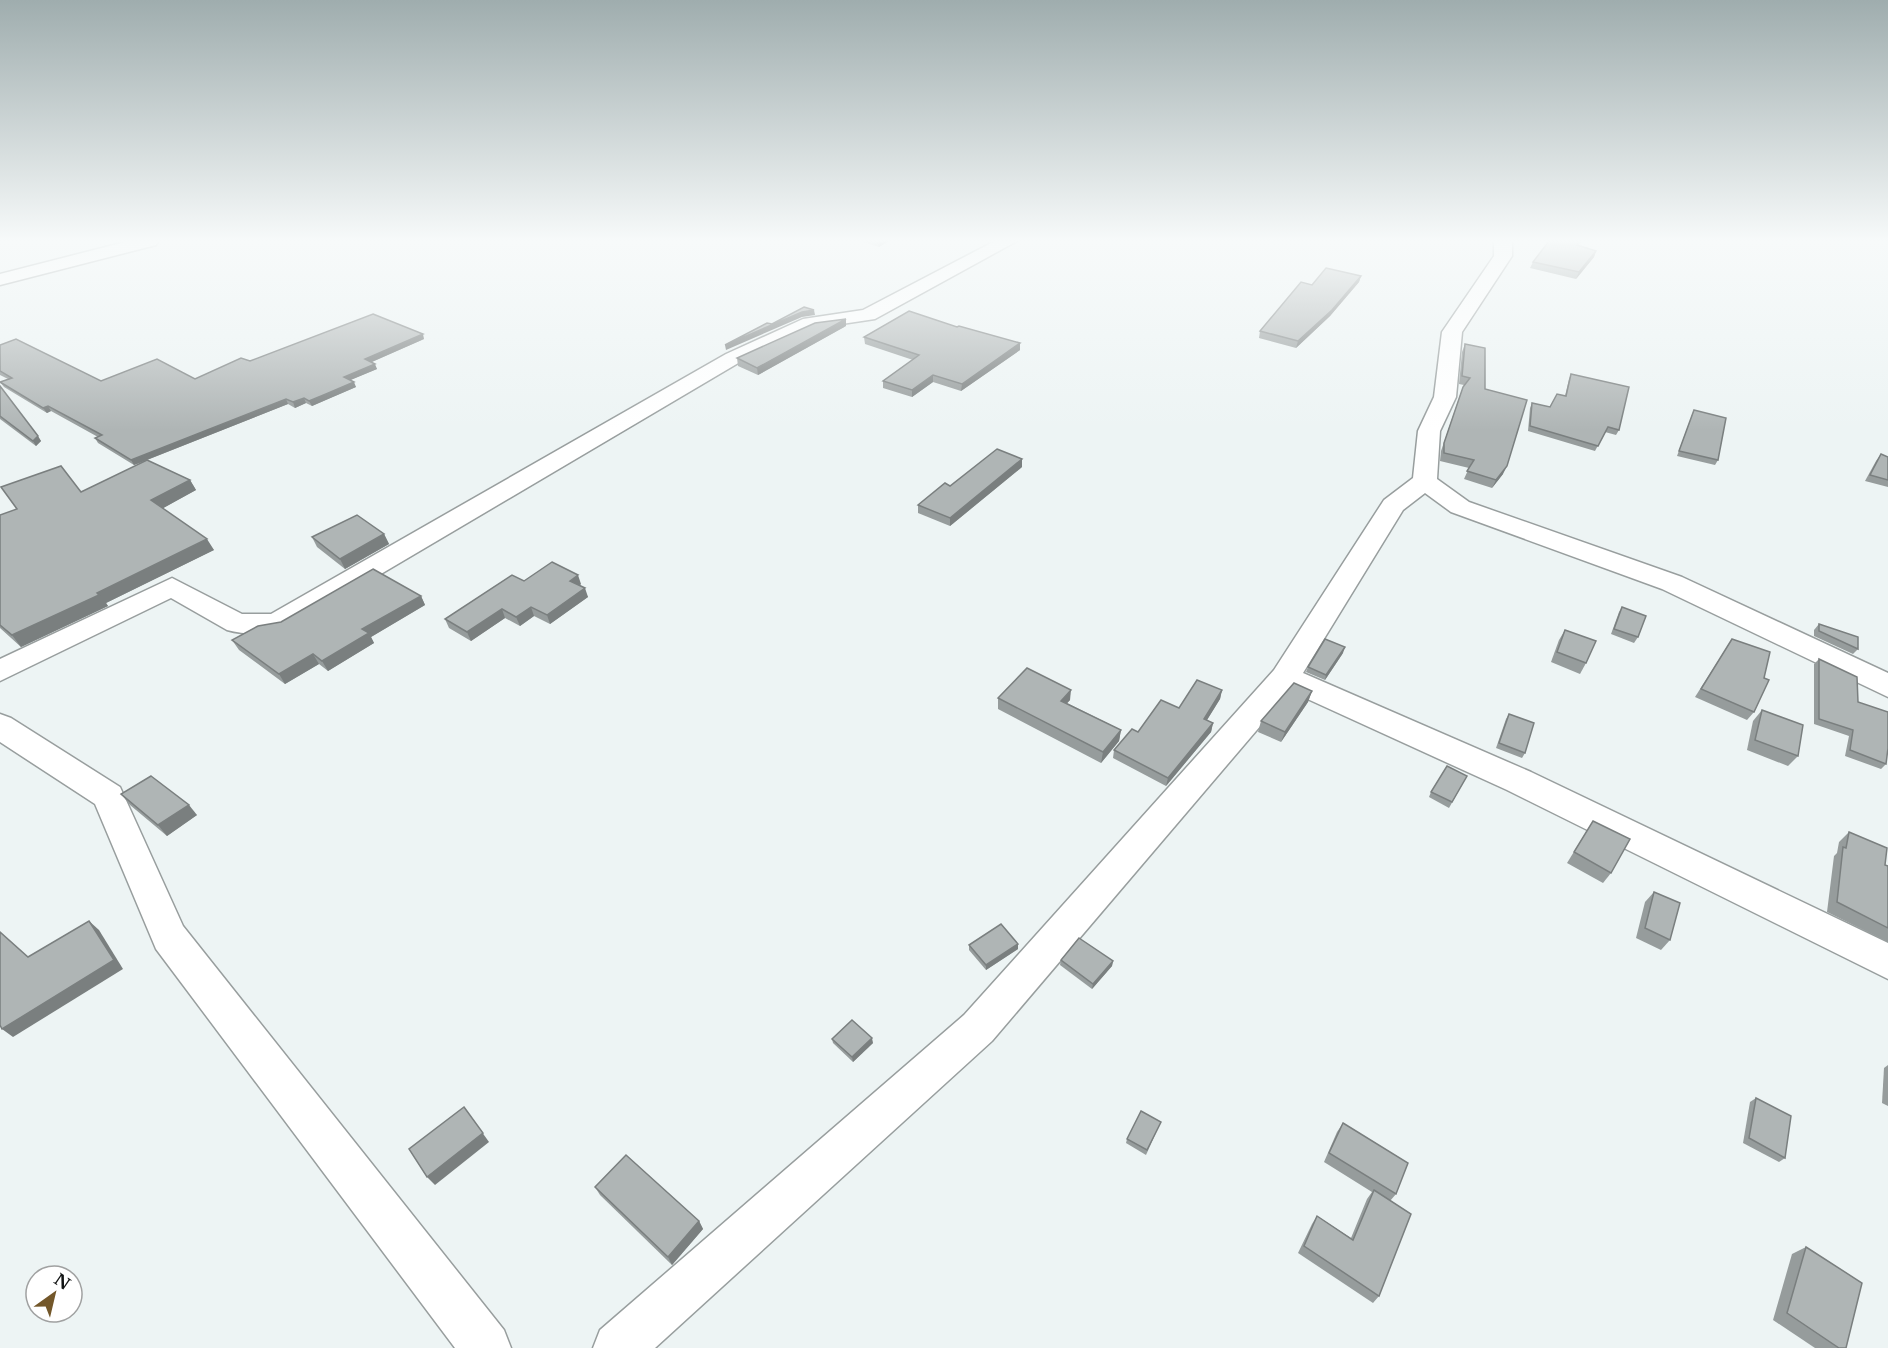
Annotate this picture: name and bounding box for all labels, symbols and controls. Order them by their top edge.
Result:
north arrow [24,1264,84,1324]
text: N [51,1269,74,1294]

